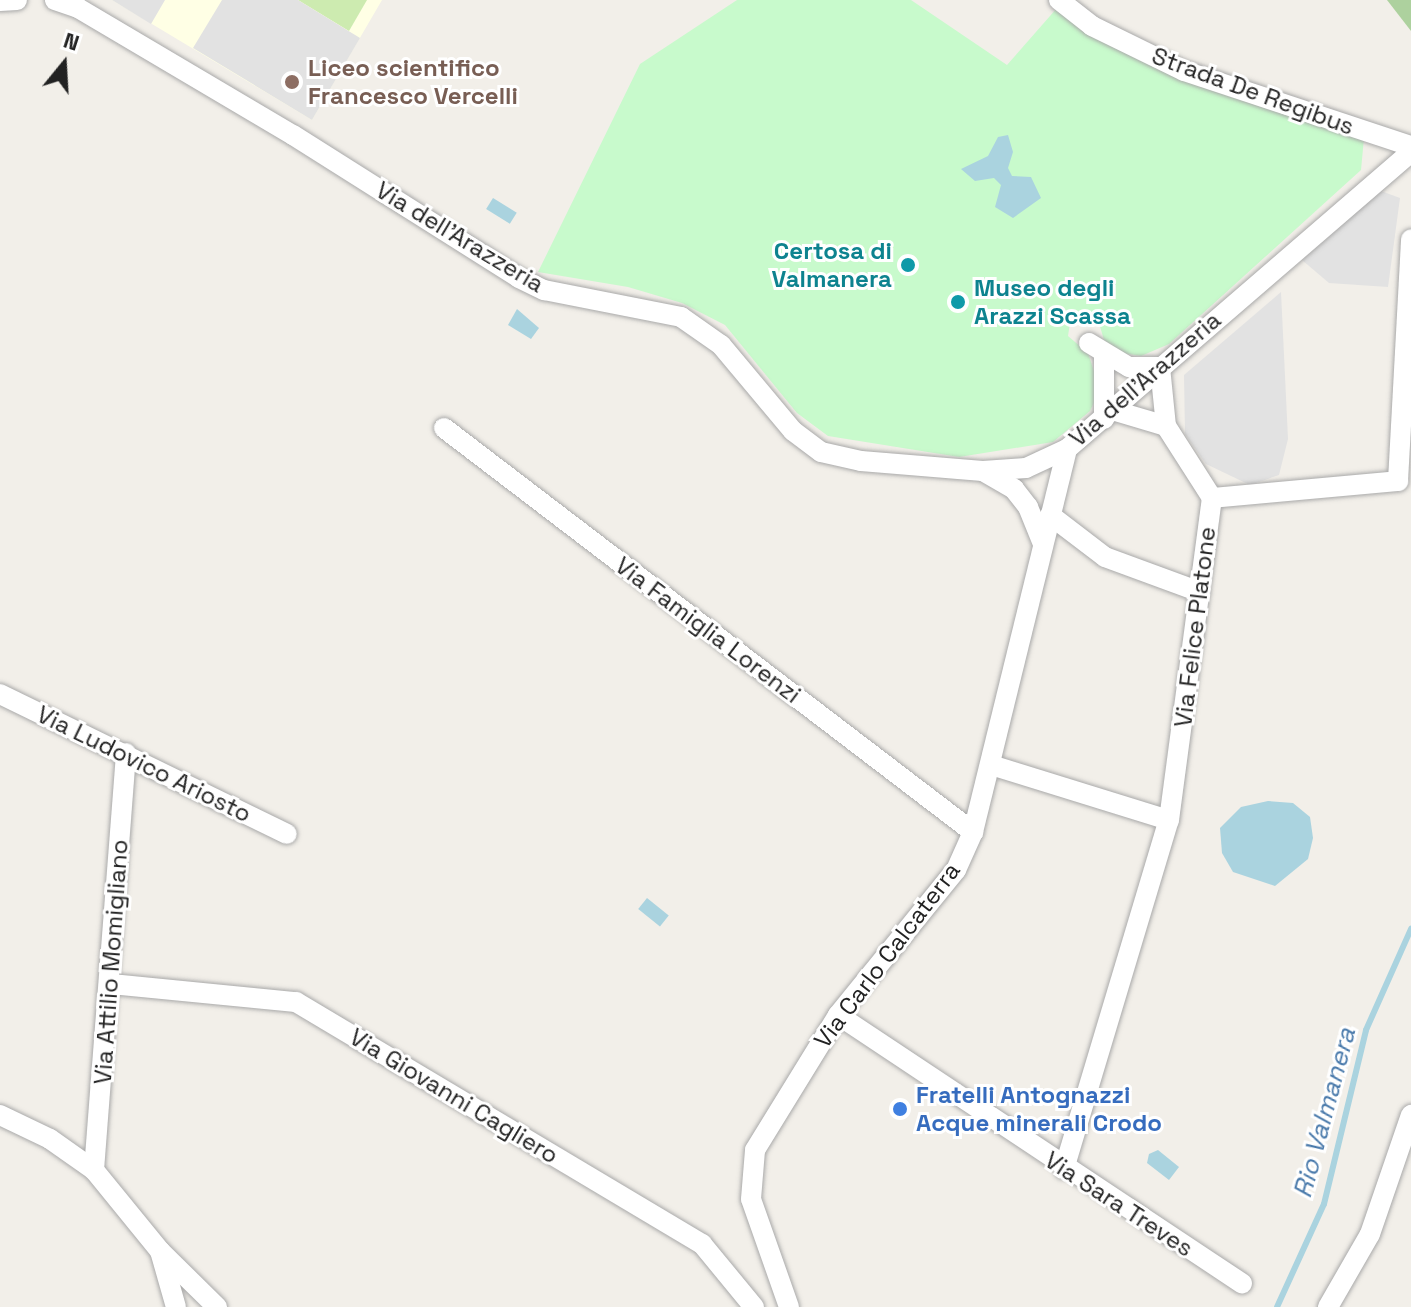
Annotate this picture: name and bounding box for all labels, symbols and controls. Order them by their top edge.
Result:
north arrow [24,24,104,104]
text: N [60,26,83,57]
street label: Strada De Regibus [1148,41,1358,141]
place label: Liceo scientifico Francesco Vercelli [308,54,518,110]
marker: Liceo scientifico Francesco Vercelli [283,73,301,91]
street label: Via dell'Arazzeria [371,175,549,299]
place label: Certosa di Valmanera [772,237,892,293]
marker: Certosa di Valmanera [899,256,917,274]
place label: Museo degli Arazzi Scassa [974,274,1131,330]
marker: Museo degli Arazzi Scassa [949,293,967,311]
street label: Via dell'Arazzeria [1063,305,1227,453]
street label: Via Felice Platone [1168,525,1222,729]
street label: Via Famiglia Lorenzi [610,551,806,709]
street label: Via Ludovico Ariosto [32,700,256,828]
street label: Via Attilio Momigliano [88,838,134,1086]
street label: Via Carlo Calcaterra [808,857,966,1053]
street label: Via Giovanni Cagliero [344,1022,564,1170]
water label: Rio Valmanera [1287,1024,1363,1202]
place label: Fratelli Antognazzi Acque minerali Crodo [916,1081,1162,1137]
marker: Fratelli Antognazzi Acque minerali Crodo [891,1100,909,1118]
street label: Via Sara Treves [1039,1145,1199,1263]

